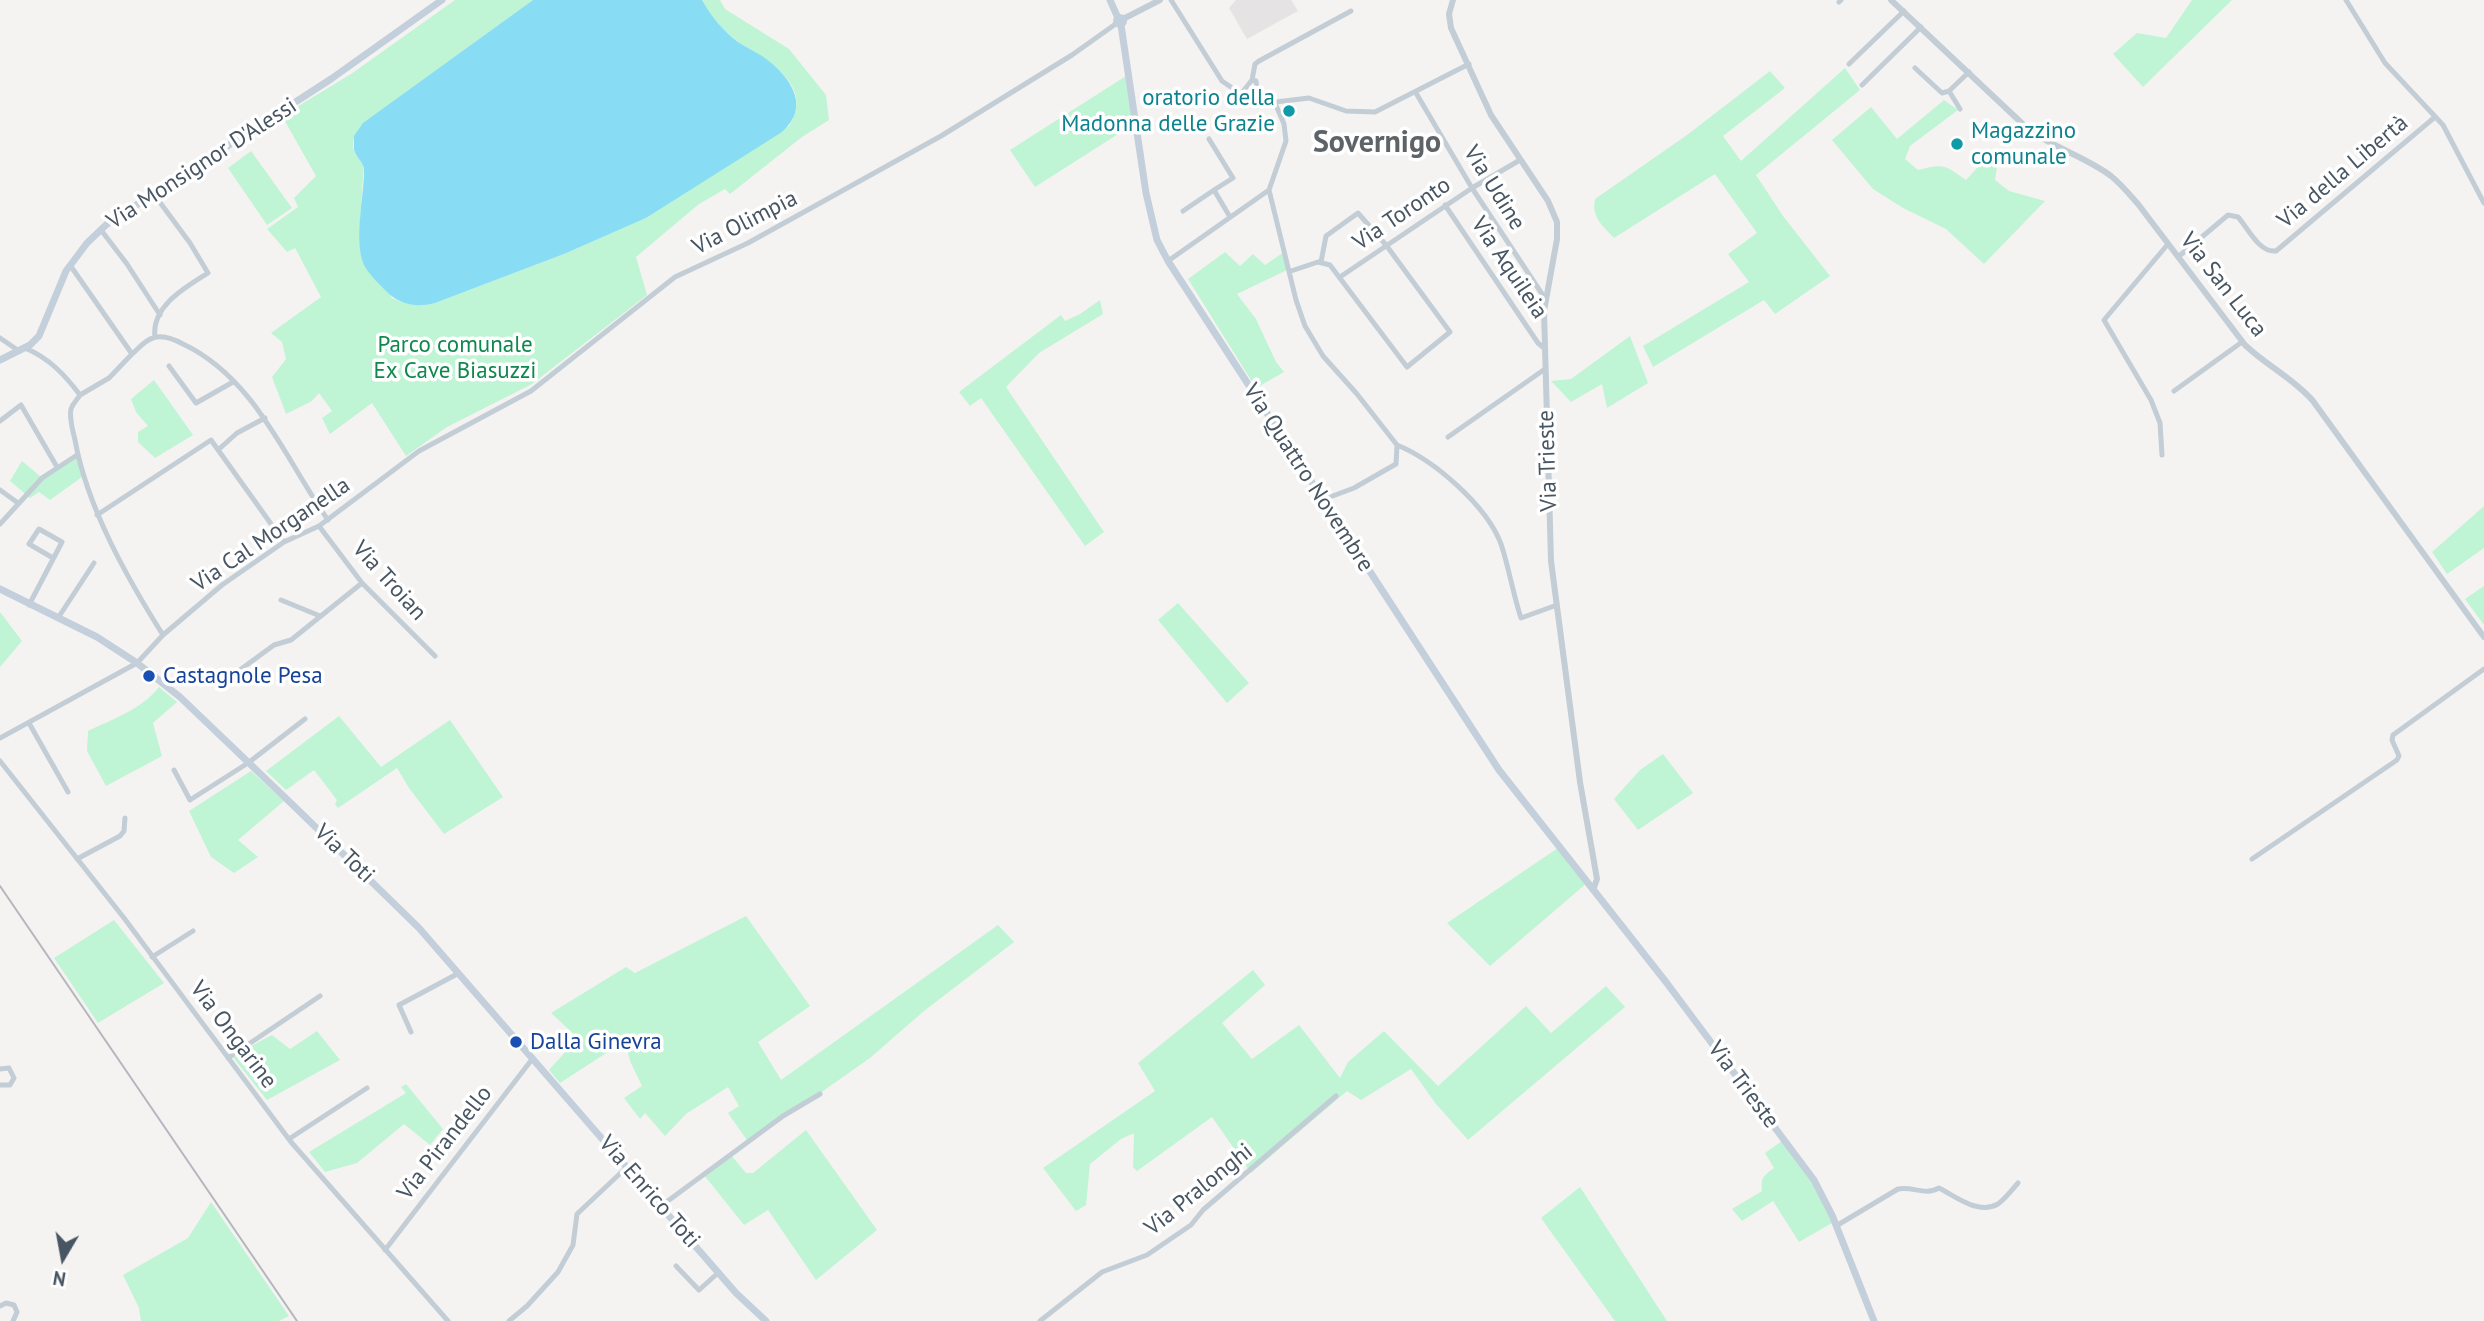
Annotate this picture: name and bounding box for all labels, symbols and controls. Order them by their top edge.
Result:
place label: oratorio della Madonna delle Grazie [1061,84,1275,138]
street label: Via Monsignor D'Alessi [102,92,302,236]
marker: oratorio della Madonna delle Grazie [1281,103,1297,119]
street label: Via della Libertà [2272,109,2414,235]
place label: Magazzino comunale [1971,117,2076,171]
district label: Sovernigo [1313,125,1441,161]
marker: Magazzino comunale [1949,136,1965,152]
street label: Via Udine [1457,141,1531,235]
street label: Via Toronto [1348,171,1456,257]
street label: Via Olimpia [688,185,802,261]
street label: Via Aquileia [1465,212,1553,324]
street label: Via San Luca [2174,227,2272,343]
park label: Parco comunale Ex Cave Biasuzzi [374,331,536,385]
street label: Via Quattro Novembre [1237,379,1379,577]
street label: Via Trieste [1532,410,1564,512]
street label: Via Cal Morganella [187,472,355,598]
street label: Via Troian [346,536,432,626]
place label: Castagnole Pesa [163,662,323,690]
marker: Castagnole Pesa [141,668,157,684]
street label: Via Toti [308,819,380,889]
street label: Via Ongarine [184,976,282,1094]
place label: Dalla Ginevra [530,1028,662,1056]
marker: Dalla Ginevra [508,1034,524,1050]
street label: Via Trieste [1701,1036,1785,1134]
street label: Via Pirandello [392,1080,498,1206]
street label: Via Enrico Toti [593,1130,705,1254]
street label: Via Pralonghi [1139,1138,1259,1242]
north arrow [28,1223,98,1293]
text: N [51,1266,68,1292]

